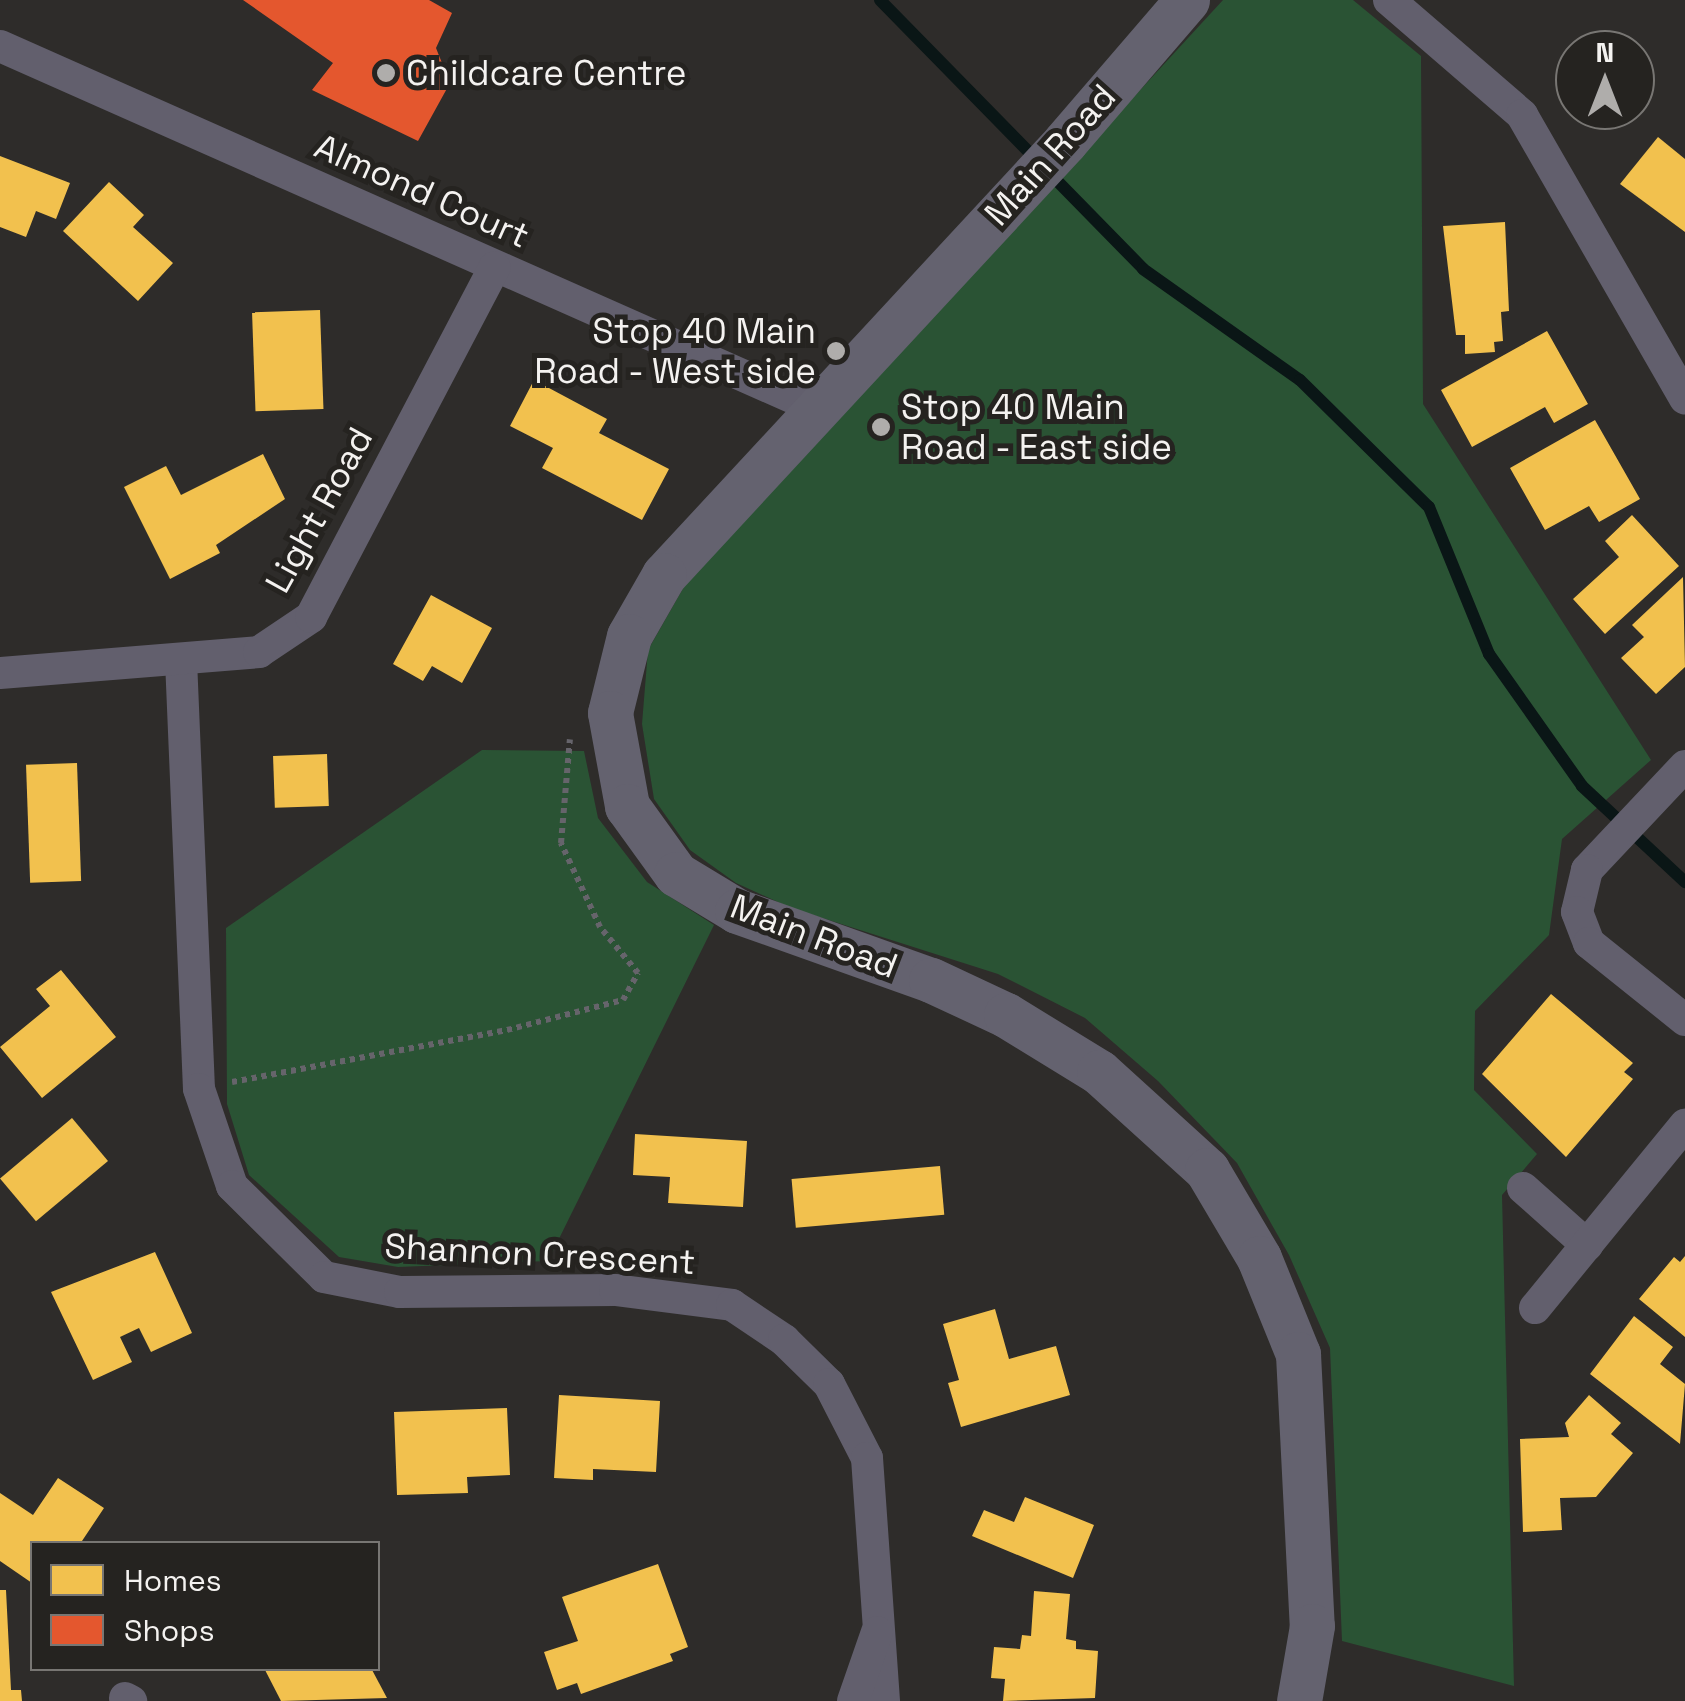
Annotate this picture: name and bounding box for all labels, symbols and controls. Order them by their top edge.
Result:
north arrow [1555,30,1655,130]
text: N [1596,34,1614,70]
place label: Childcare Centre [406,52,686,94]
marker: Childcare Centre [375,62,397,84]
street label: Main Road [976,76,1124,234]
street label: Almond Court [308,125,536,257]
place label: Stop 40 Main Road - West side [532,310,816,392]
marker: Stop 40 Main Road - West side [825,340,847,362]
place label: Stop 40 Main Road - East side [901,386,1174,468]
marker: Stop 40 Main Road - East side [870,416,892,438]
street label: Light Road [256,420,382,600]
street label: Main Road [725,885,903,987]
street label: Shannon Crescent [384,1225,696,1283]
legend [30,1541,380,1671]
text: Homes [124,1561,222,1600]
text: Shops [124,1611,214,1650]

